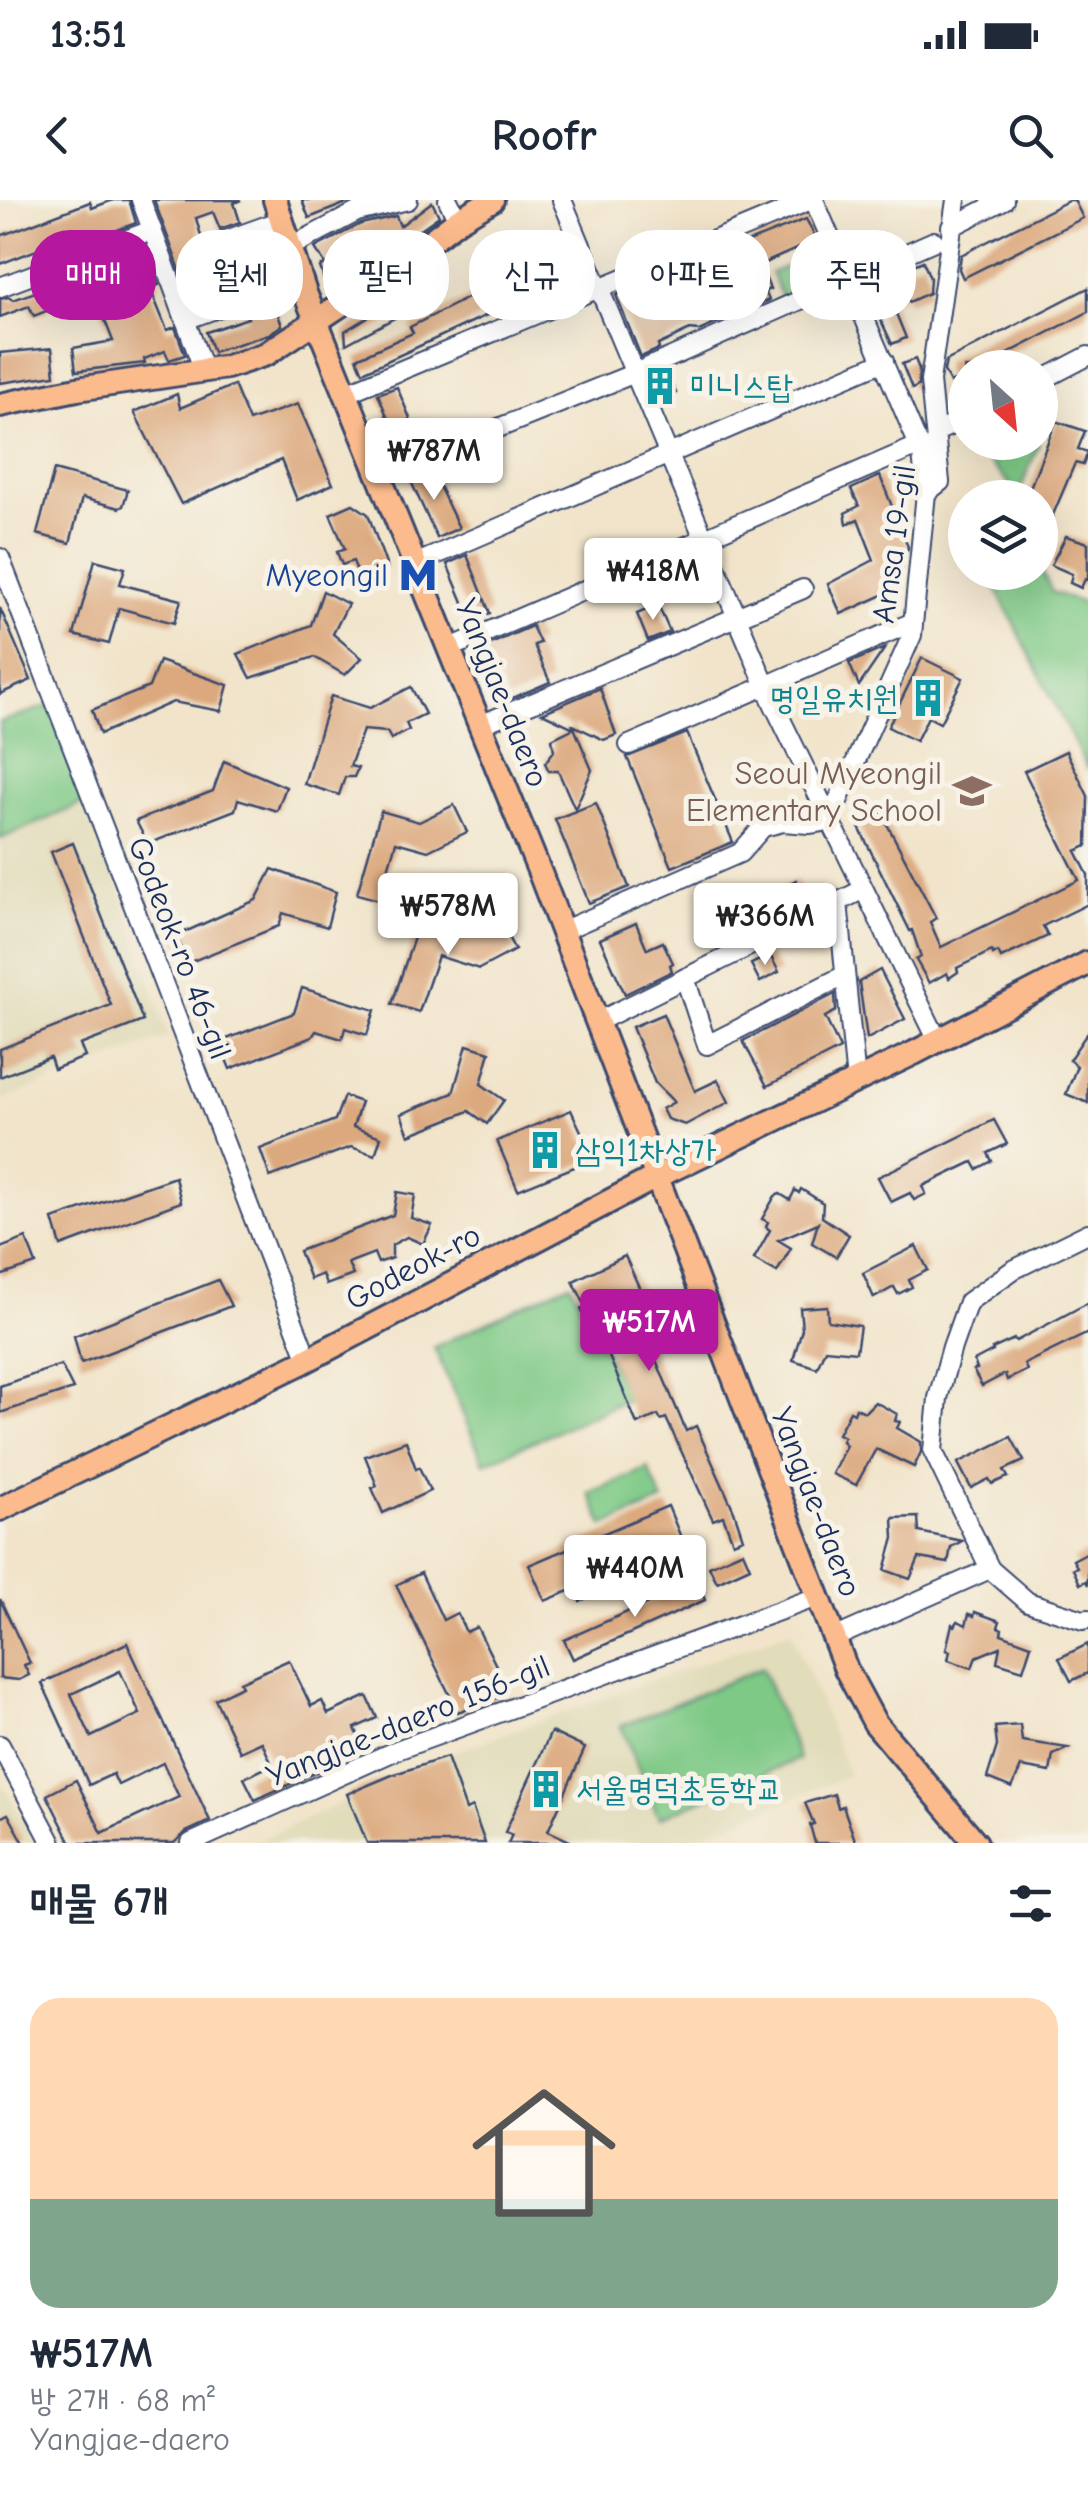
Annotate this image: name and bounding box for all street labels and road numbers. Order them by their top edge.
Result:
street label: Amsa 19-gil [865,463,923,625]
street label: Yangjae-daero [447,593,557,793]
street label: Godeok-ro 46-gil [121,832,239,1064]
street label: Godeok-ro [339,1216,487,1318]
street label: Yangjae-daero [763,1402,869,1602]
street label: Yangjae-daero 156-gil [261,1647,555,1795]

